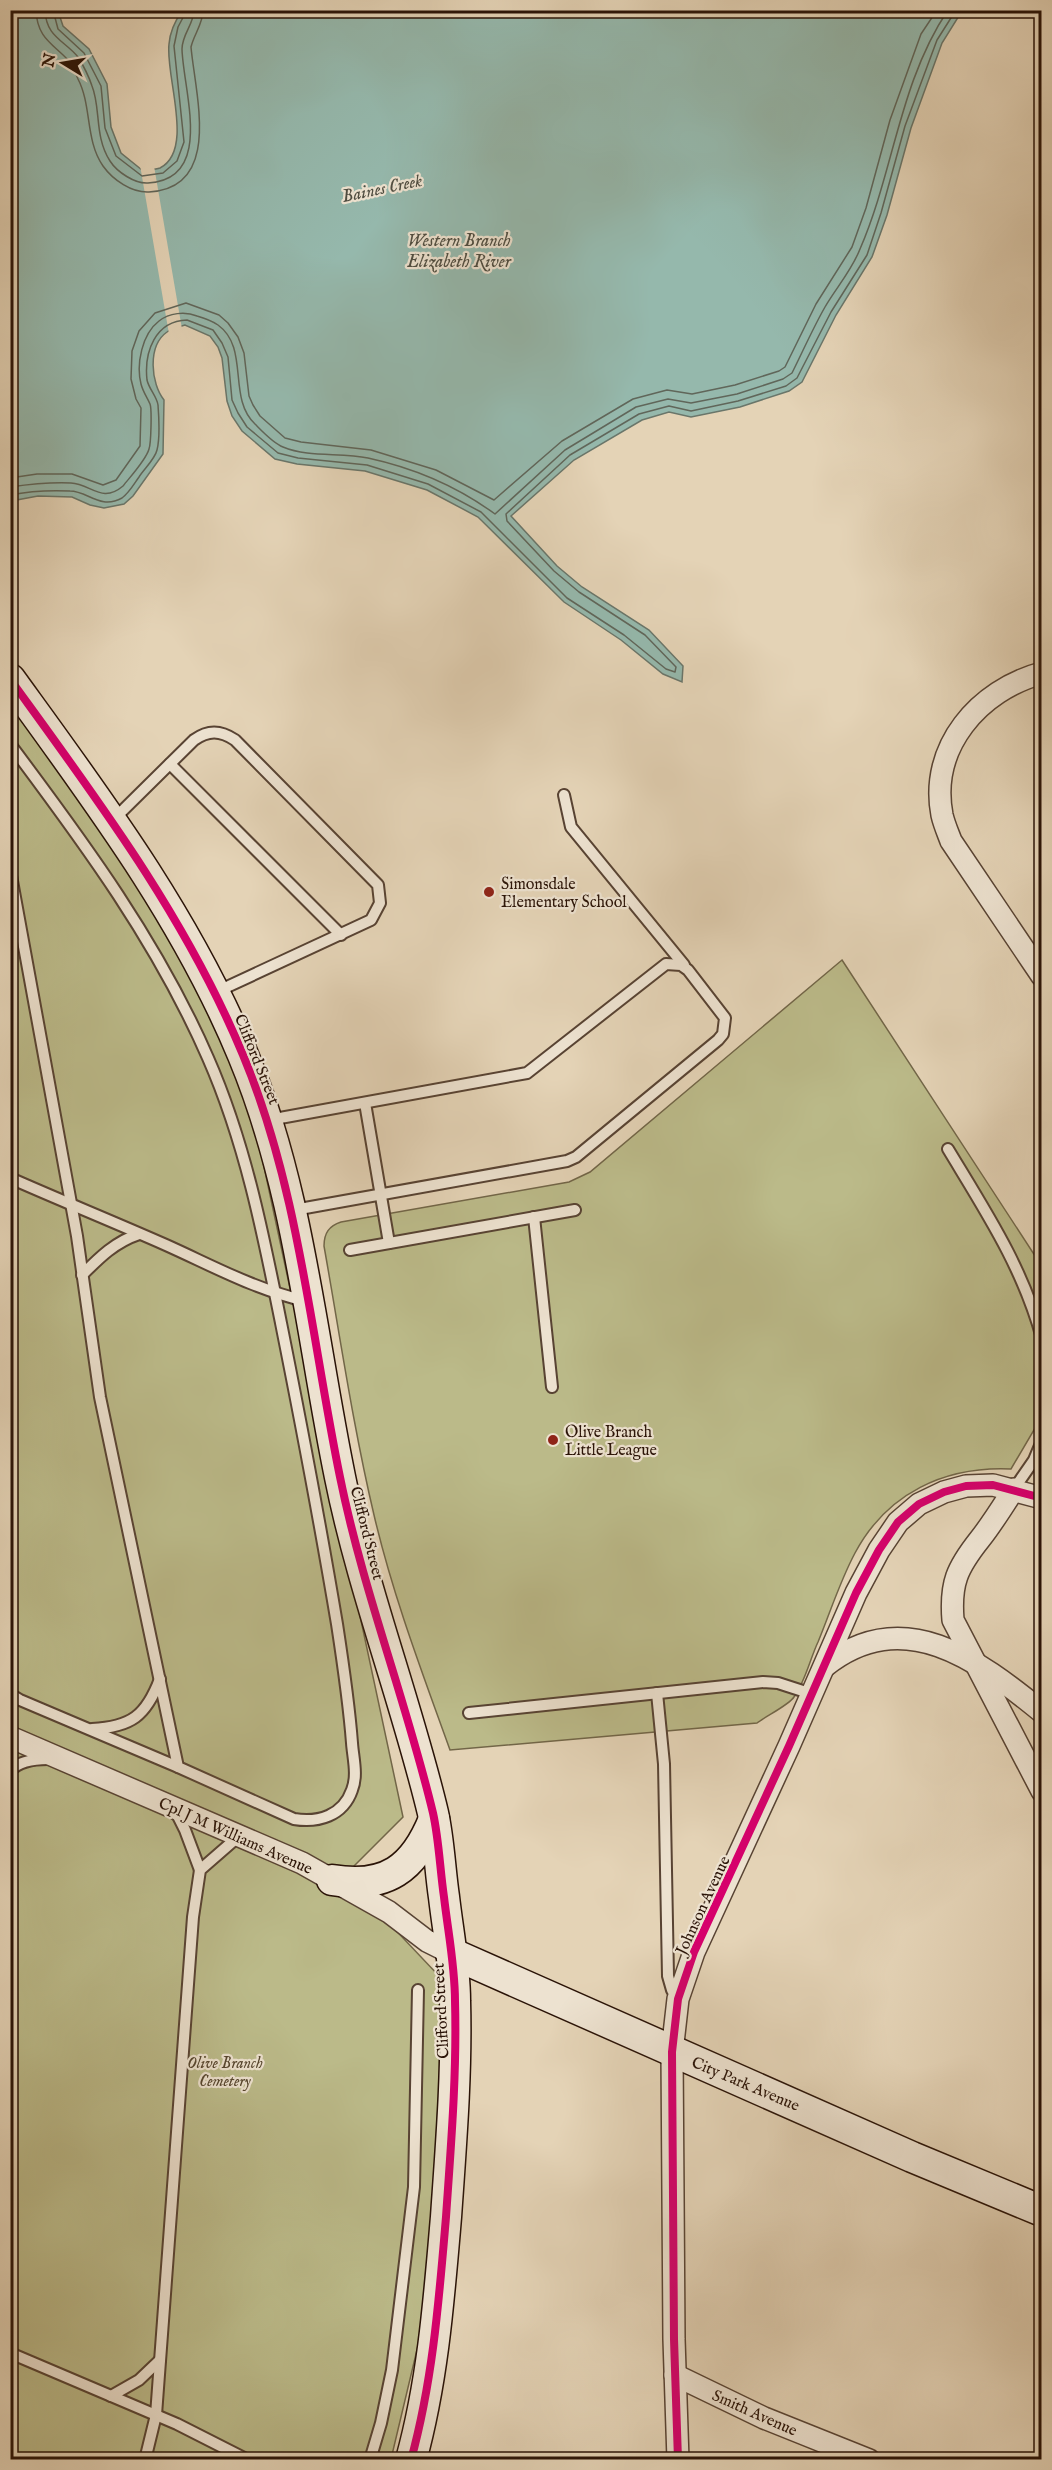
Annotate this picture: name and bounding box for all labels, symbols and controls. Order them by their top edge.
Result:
north arrow [33,33,93,93]
text: N [39,52,61,70]
water label: Baines Creek [340,170,425,209]
water label: Western Branch Elizabeth River [406,230,512,274]
place label: Simonsdale Elementary School [501,875,627,913]
marker: Simonsdale Elementary School [482,885,496,899]
street label: Clifford Street [229,1012,284,1108]
place label: Olive Branch Little League [565,1423,657,1461]
marker: Olive Branch Little League [546,1433,560,1447]
street label: Clifford Street [345,1485,387,1583]
street label: Cpl J M Williams Avenue [155,1794,315,1880]
street label: Johnson Avenue [671,1853,735,1960]
street label: Clifford Street [429,1962,454,2059]
street label: City Park Avenue [688,2053,802,2117]
park label: Olive Branch Cemetery [187,2054,263,2092]
street label: Smith Avenue [708,2386,800,2442]

